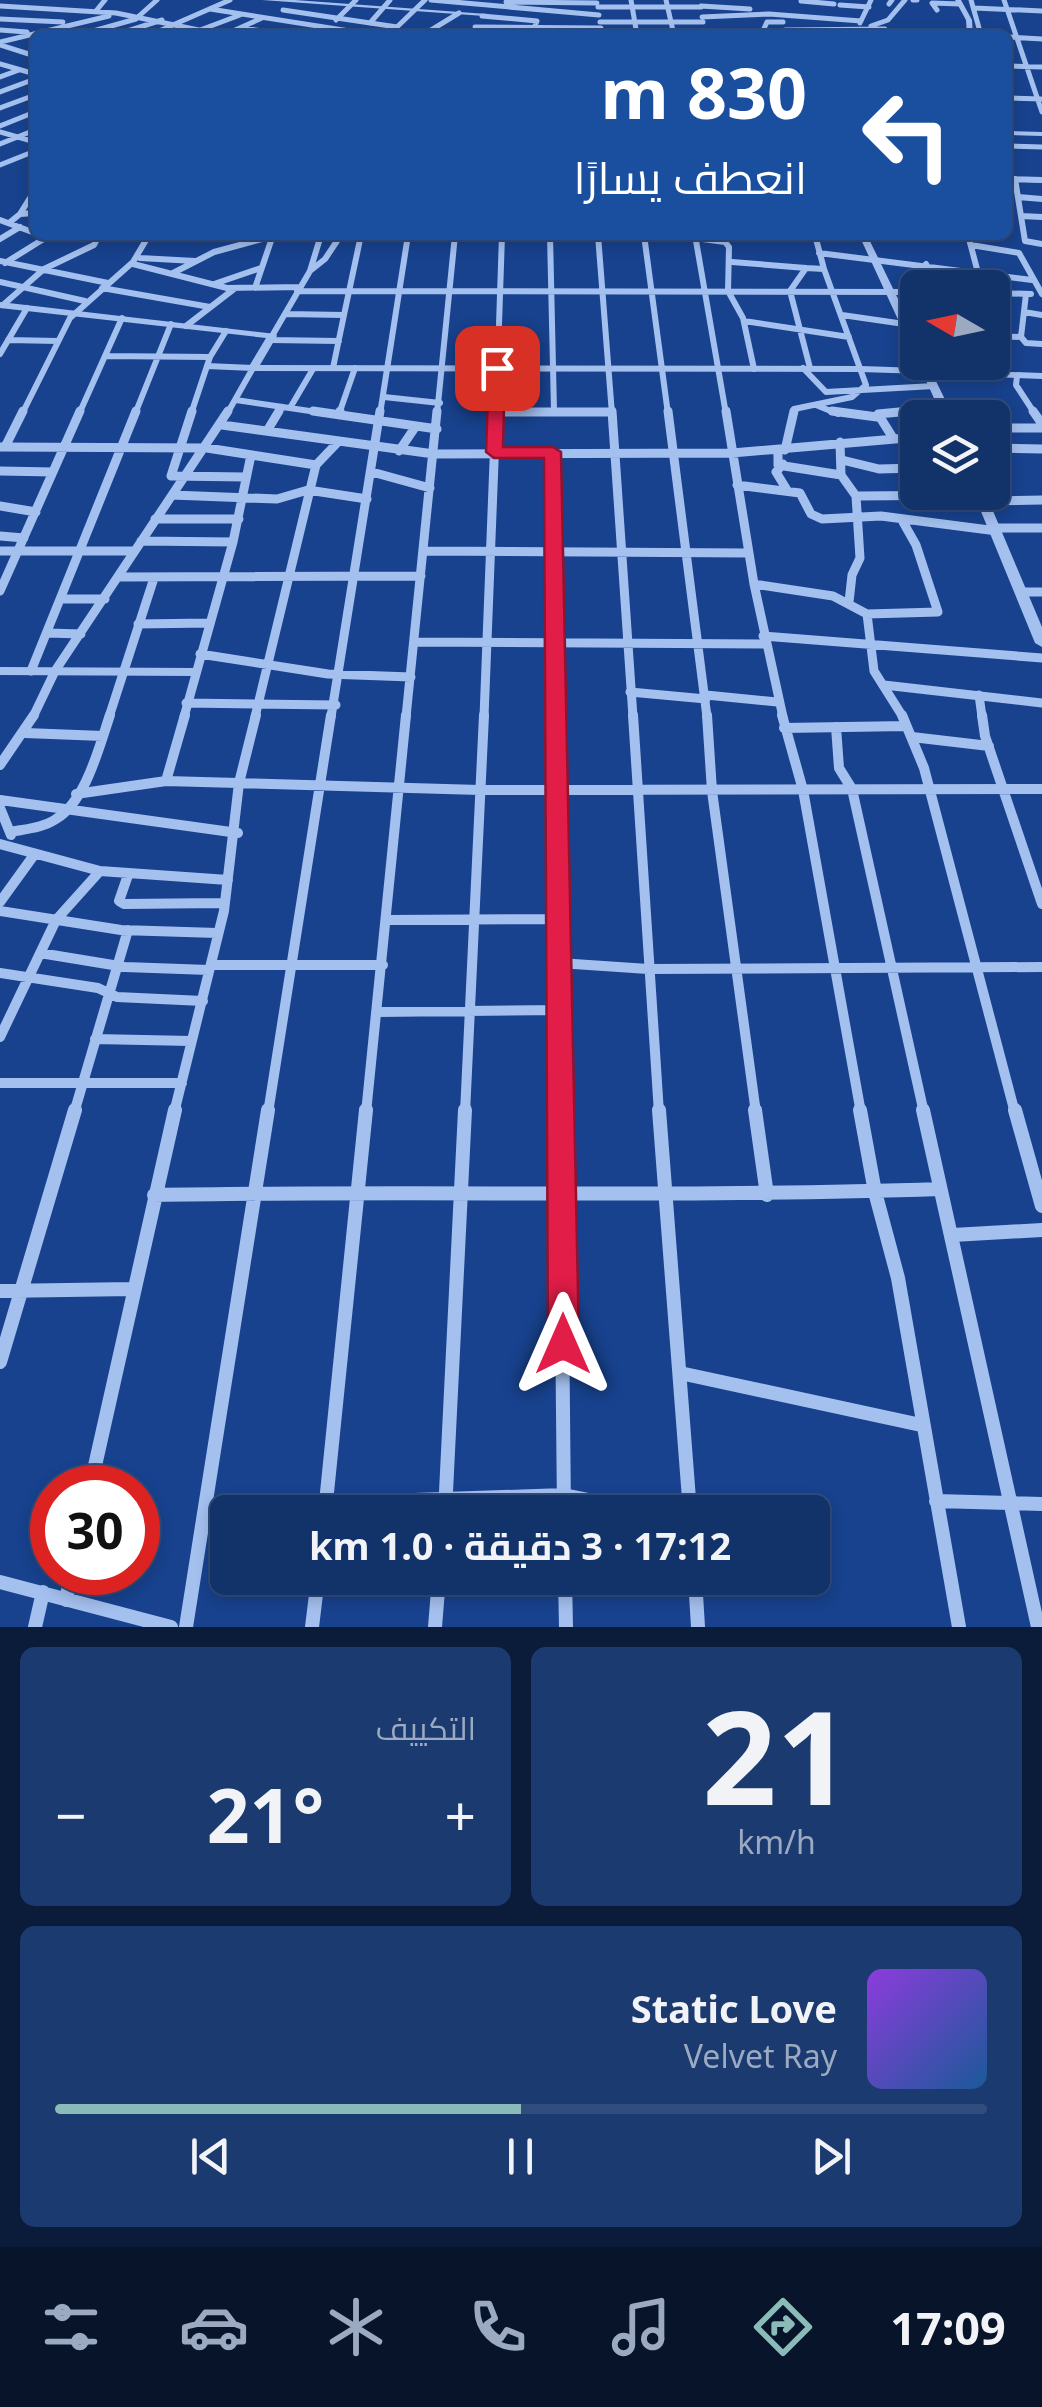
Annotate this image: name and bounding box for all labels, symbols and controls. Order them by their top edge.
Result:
text: 830 m [600,44,807,140]
icon: left [842,70,972,200]
text: انعطف يسارًا [573,146,807,207]
north arrow [900,270,1010,380]
map controls [900,270,1010,510]
pin [455,326,540,411]
icon: arrive [470,341,525,396]
button: layers [900,400,1010,510]
position arrow [511,1292,615,1396]
speed limit sign: 30 [30,1465,160,1595]
text: 17:12 · 3 دقيقة · 1.0 km [309,1519,731,1571]
text: 21 [702,1666,851,1843]
text: التكييف [376,1706,476,1749]
text: 21° [207,1763,324,1865]
text: − [55,1777,86,1852]
text: + [445,1777,476,1852]
text: km/h [737,1820,816,1863]
text: Static Love [631,1982,837,2034]
text: Velvet Ray [684,2034,837,2077]
icon: previous [183,2129,238,2184]
icon: pause [493,2129,548,2184]
icon: next [804,2129,859,2184]
icon: filters [36,2292,106,2362]
icon: car [179,2292,249,2362]
icon: climate [321,2292,391,2362]
icon: phone [463,2292,533,2362]
icon: music [606,2292,676,2362]
icon: directions [748,2292,818,2362]
text: 17:09 [890,2297,1006,2358]

